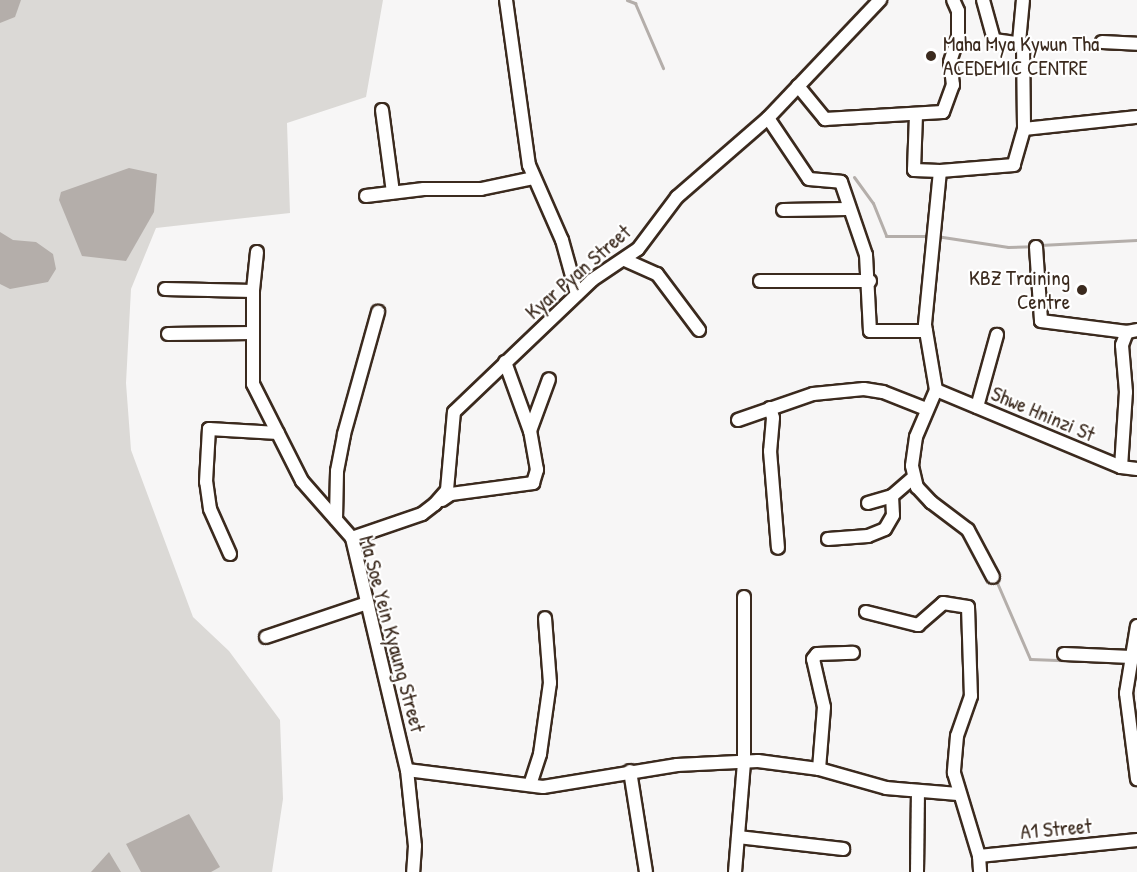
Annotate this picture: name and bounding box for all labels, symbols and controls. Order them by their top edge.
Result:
place label: Maha Mya Kywun Tha ACEDEMIC CENTRE [943,31,1099,81]
marker: Maha Mya Kywun Tha ACEDEMIC CENTRE [924,49,938,63]
street label: Kyar Pyan Street [520,219,636,325]
place label: KBZ Training Centre [969,265,1070,315]
marker: KBZ Training Centre [1075,283,1089,297]
street label: Shwe Hninzi St [987,381,1099,447]
street label: Ma Soe Yein Kyaung Street [354,533,430,735]
street label: A1 Street [1019,813,1093,845]

